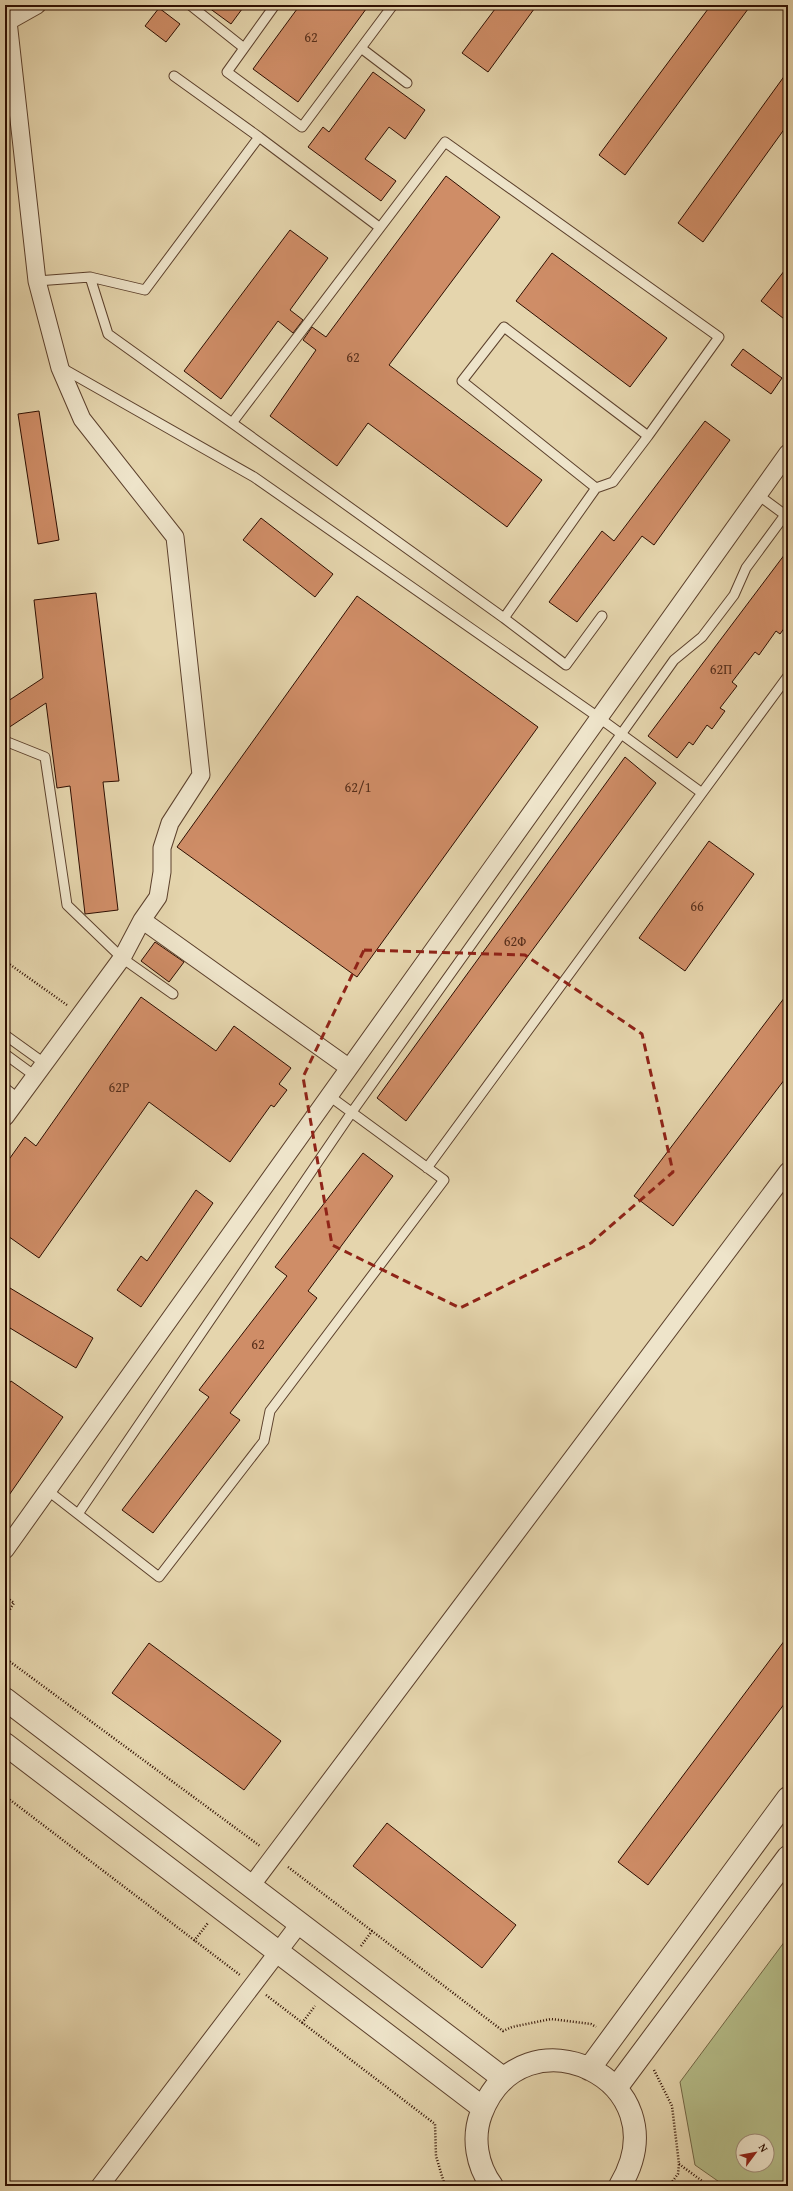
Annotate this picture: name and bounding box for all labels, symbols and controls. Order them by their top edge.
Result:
house number: 62 [304,27,318,47]
house number: 62 [346,347,360,367]
house number: 62П [710,659,732,679]
house number: 62/1 [345,777,371,797]
house number: 66 [690,896,704,916]
house number: 62Ф [504,931,526,951]
house number: 62Р [108,1077,130,1097]
house number: 62 [251,1334,265,1354]
north arrow [735,2133,775,2173]
text: N [755,2140,773,2156]

